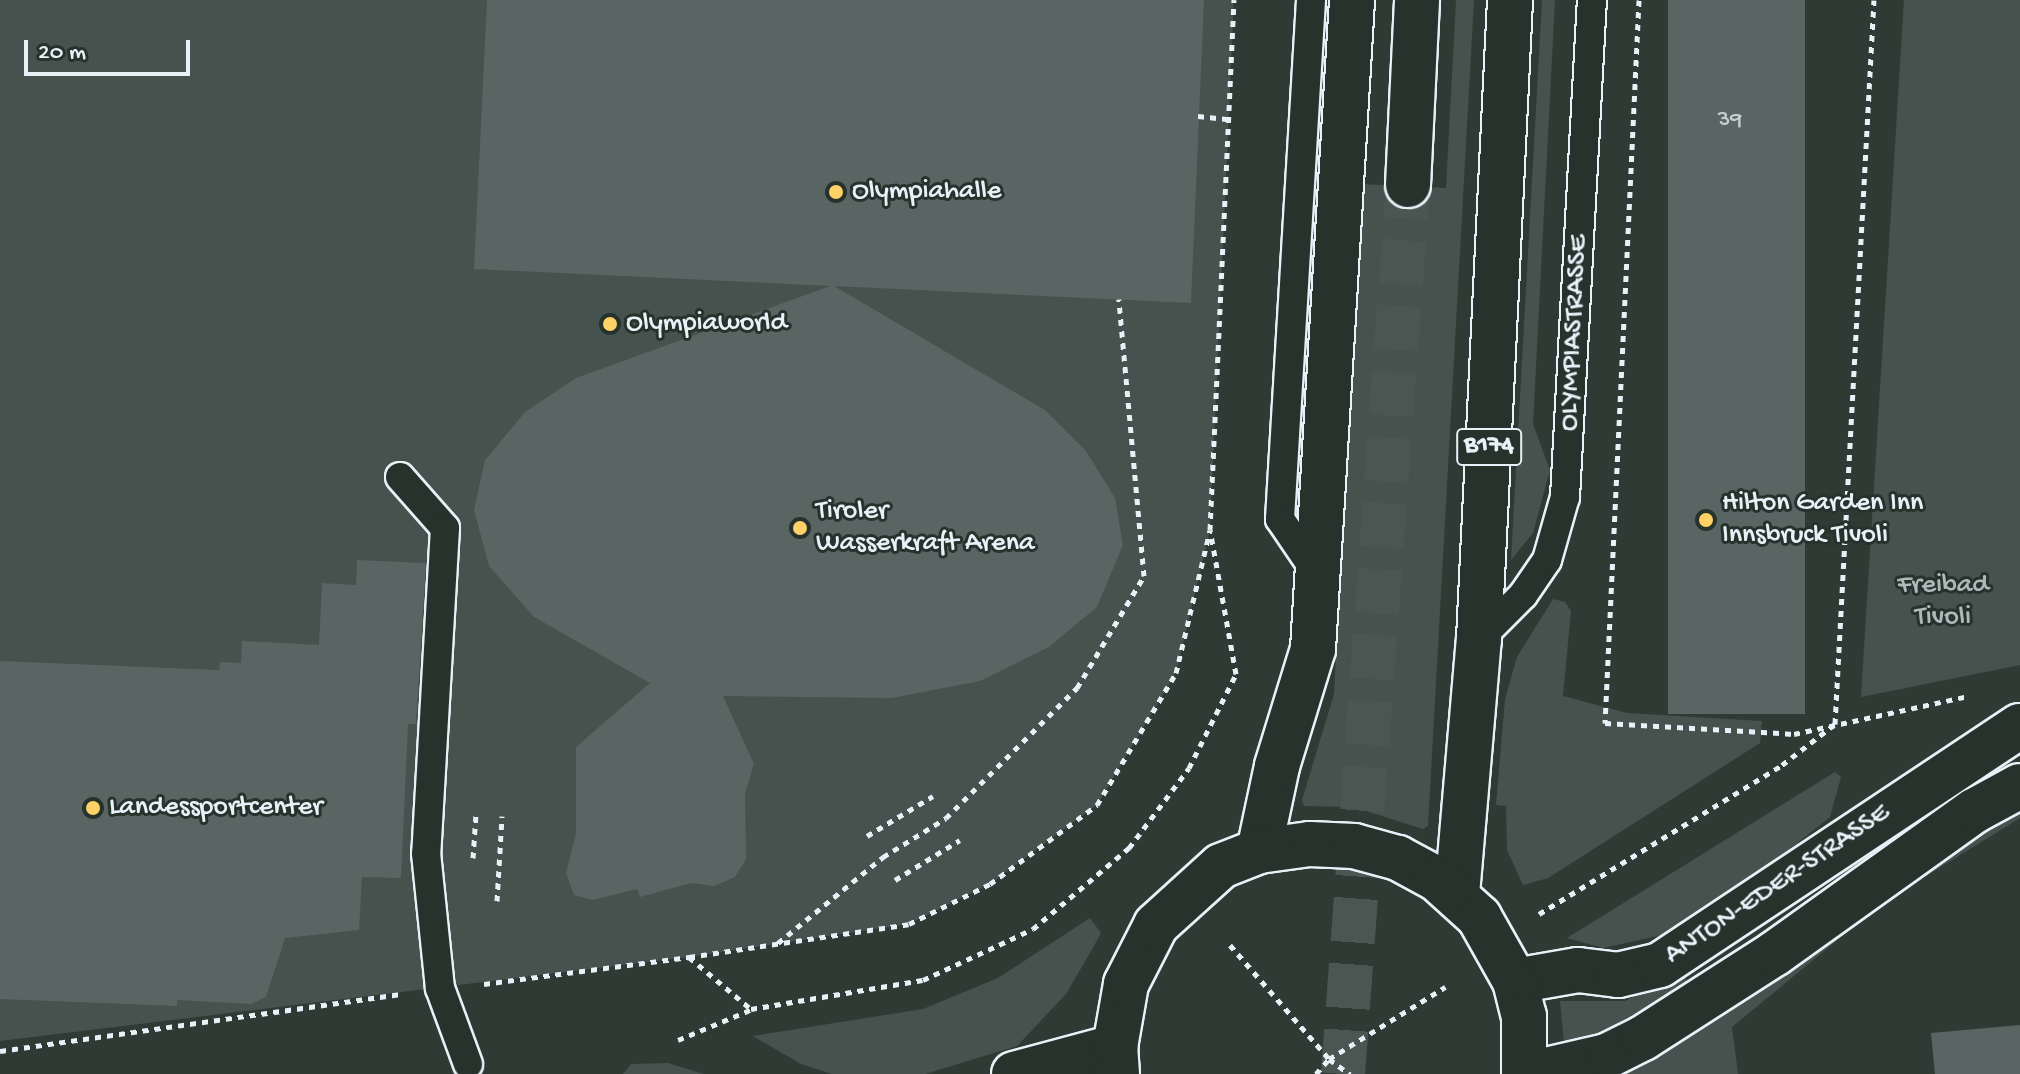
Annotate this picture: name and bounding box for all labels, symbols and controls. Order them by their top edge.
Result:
scale bar [28,24,194,74]
text: 20 m [38,39,86,68]
house number: 39 [1718,107,1742,135]
place label: Olympiahalle [852,175,1001,209]
marker: Olympiahalle [827,183,845,201]
street label: OLYMPIASTRASSE [1553,234,1597,432]
place label: Olympiaworld [626,307,787,341]
marker: Olympiaworld [601,315,619,333]
road number: B174 [1455,425,1523,469]
place label: Hilton Garden Inn Innsbruck Tivoli [1722,487,1923,553]
place label: Tiroler Wasserkraft Arena [816,495,1035,561]
marker: Hilton Garden Inn Innsbruck Tivoli [1697,511,1715,529]
marker: Tiroler Wasserkraft Arena [791,519,809,537]
park label: Freibad Tivoli [1897,569,1989,635]
place label: Landessportcenter [109,791,322,825]
street label: ANTON-EDER-STRASSE [1659,797,1897,973]
marker: Landessportcenter [84,799,102,817]

